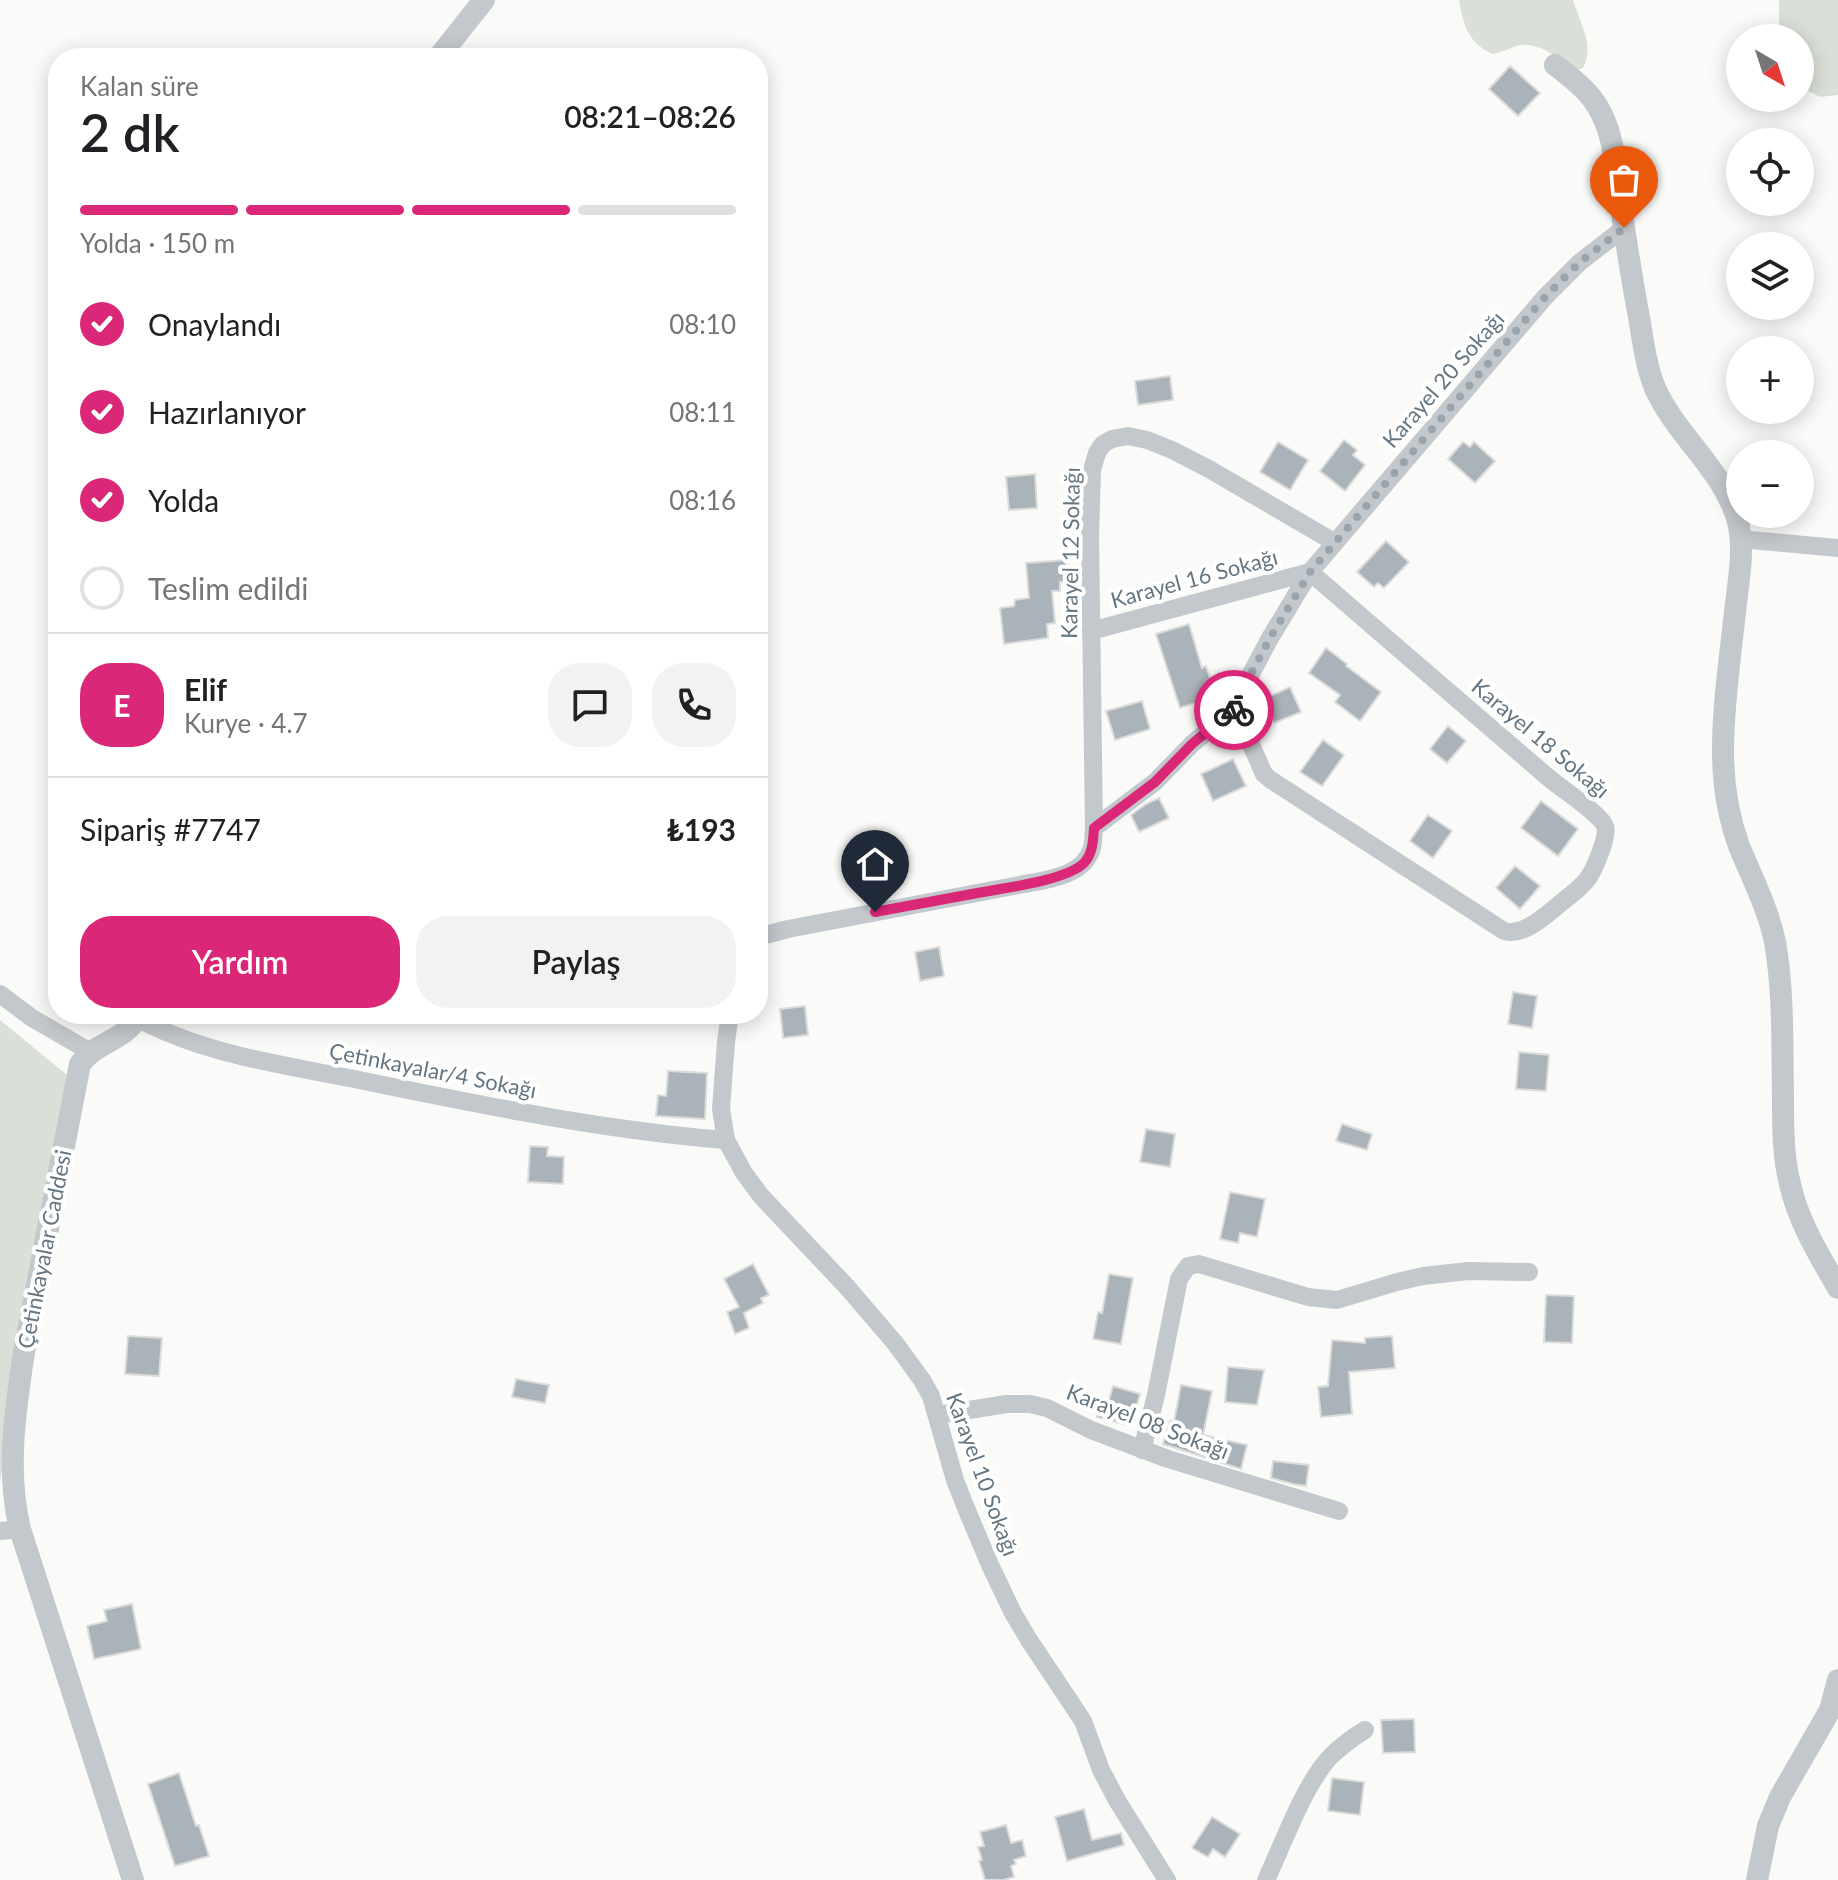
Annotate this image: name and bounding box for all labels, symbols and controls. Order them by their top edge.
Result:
north arrow [1726,24,1814,112]
map controls [1726,24,1814,528]
text: Kalan süre [80,70,199,102]
text: 08:21–08:26 [564,98,736,134]
text: 2 dk [80,101,180,163]
button: locate [1726,128,1814,216]
pin [1590,146,1658,228]
icon: bag [1602,158,1646,202]
text: Yolda · 150 m [80,227,235,259]
button: layers [1726,232,1814,320]
icon: check [80,302,124,346]
street label: Karayel 20 Sokağı [1376,305,1510,453]
text: Onaylandı [148,306,281,342]
text: 08:10 [669,308,736,340]
button: + [1726,336,1814,424]
icon: check [80,390,124,434]
text: Hazırlanıyor [148,394,306,430]
text: 08:11 [669,396,736,428]
button: − [1726,440,1814,528]
street label: Karayel 12 Sokağı [1055,467,1085,639]
icon: check [80,478,124,522]
text: Yolda [148,482,219,518]
text: 08:16 [669,484,736,516]
street label: Karayel 16 Sokağı [1108,543,1280,613]
text: Teslim edildi [148,570,308,606]
button: chat [548,663,632,747]
button: phone [652,663,736,747]
courier [1194,670,1274,750]
text: Elif [184,671,227,707]
street label: Karayel 18 Sokağı [1467,672,1615,804]
text: E [113,687,131,723]
icon: bike [1212,688,1256,732]
text: Kurye · 4.7 [184,707,308,739]
text: Sipariş #7747 [80,811,261,847]
text: ₺193 [666,811,736,847]
pin [841,830,909,912]
icon: home [853,842,897,886]
button: Yardım [80,916,400,1008]
button: Paylaş [416,916,736,1008]
street label: Çetinkayalar/4 Sokağı [327,1037,539,1103]
street label: Çetinkayalar Caddesi [12,1147,76,1351]
street label: Karayel 08 Sokağı [1063,1378,1233,1464]
street label: Karayel 10 Sokağı [941,1389,1025,1559]

